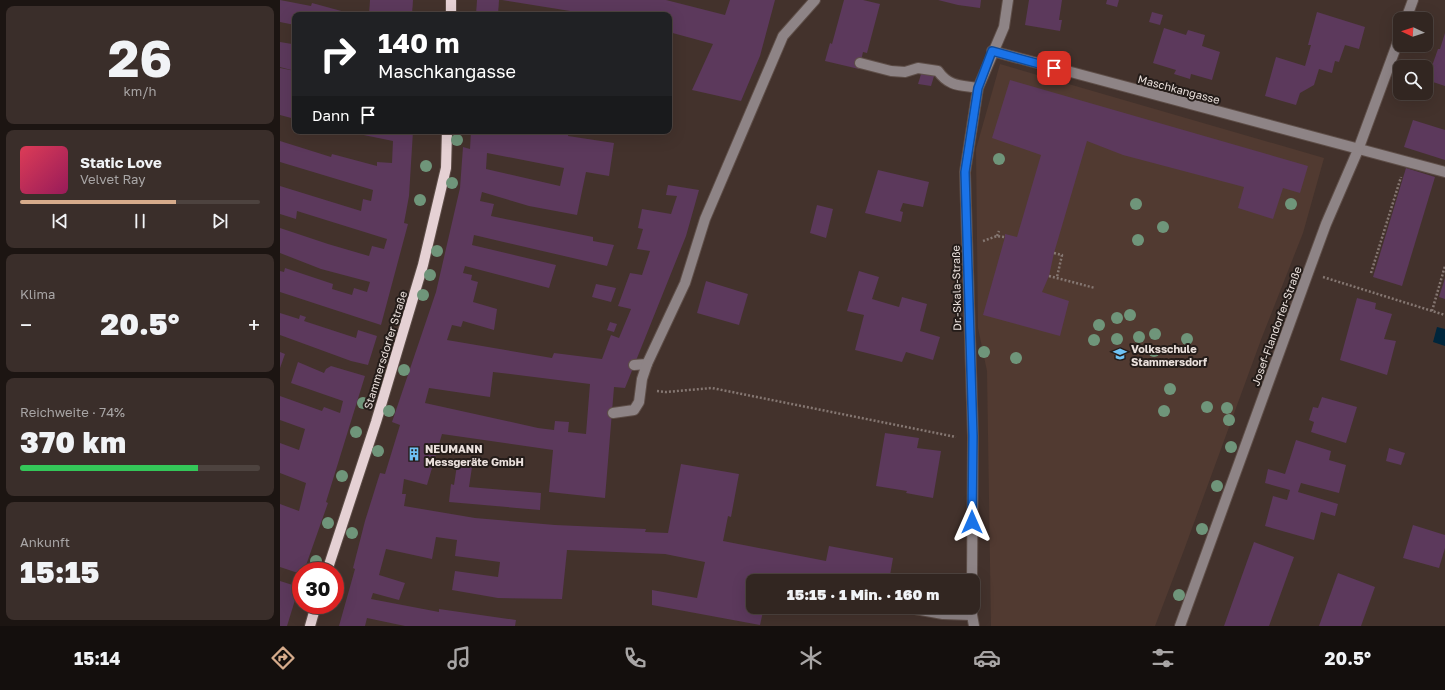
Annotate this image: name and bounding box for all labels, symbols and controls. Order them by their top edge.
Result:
north arrow [1393,12,1433,52]
map controls [1393,12,1433,100]
text: 26 [108,26,172,88]
text: 140 m [378,26,460,59]
icon: right [312,28,364,80]
pin [1037,51,1071,85]
icon: arrive [1043,57,1065,79]
text: Maschkangasse [378,60,516,82]
button: search [1393,60,1433,100]
street label: Maschkangasse [1137,72,1221,106]
text: km/h [123,83,157,99]
icon: arrive [357,104,379,126]
text: Dann [312,106,349,124]
text: Static Love [80,153,162,171]
text: Velvet Ray [80,171,145,187]
icon: previous [49,210,71,232]
icon: pause [129,210,151,232]
icon: next [209,210,231,232]
street label: Dr.-Skala-Straße [949,245,963,331]
street label: Josef-Flandorfer-Straße [1248,264,1304,388]
text: Klima [20,286,55,302]
street label: Stammersdorfer Straße [361,289,409,411]
text: 20.5° [101,306,179,342]
text: − [20,311,32,338]
text: + [248,311,260,338]
place label: Volksschule Stammersdorf [1131,342,1207,368]
school or university icon: Volksschule Stammersdorf [1112,346,1128,362]
text: Reichweite · 74% [20,404,125,420]
text: 370 km [20,424,126,460]
place label: NEUMANN Messgeräte GmbH [425,442,524,468]
building icon: NEUMANN Messgeräte GmbH [406,446,422,462]
position arrow [951,501,993,543]
text: Ankunft [20,534,70,550]
text: 15:15 [20,554,99,590]
speed limit sign: 30 [292,562,344,614]
text: 15:15 · 1 Min. · 160 m [787,585,939,603]
icon: directions [269,644,297,672]
icon: music [445,644,473,672]
icon: phone [621,644,649,672]
icon: climate [797,644,825,672]
icon: car [973,644,1001,672]
icon: filters [1149,644,1177,672]
text: 15:14 [74,647,121,669]
text: 20.5° [1325,647,1371,669]

